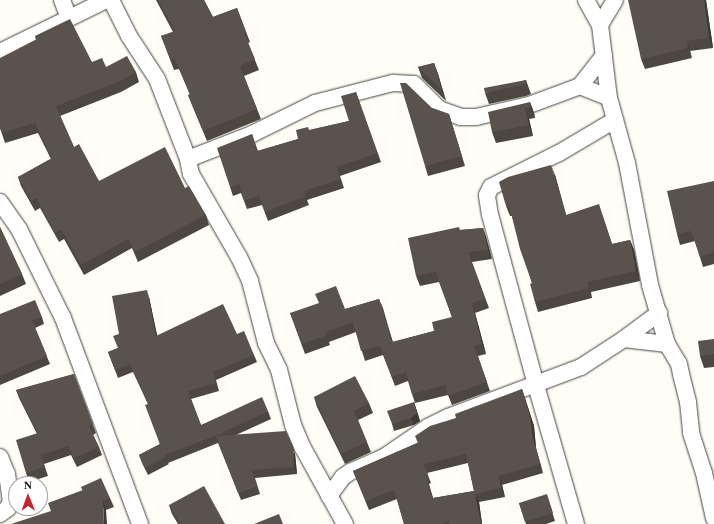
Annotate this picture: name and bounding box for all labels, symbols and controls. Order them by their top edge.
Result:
north arrow [8,476,48,516]
text: N [24,479,32,491]

